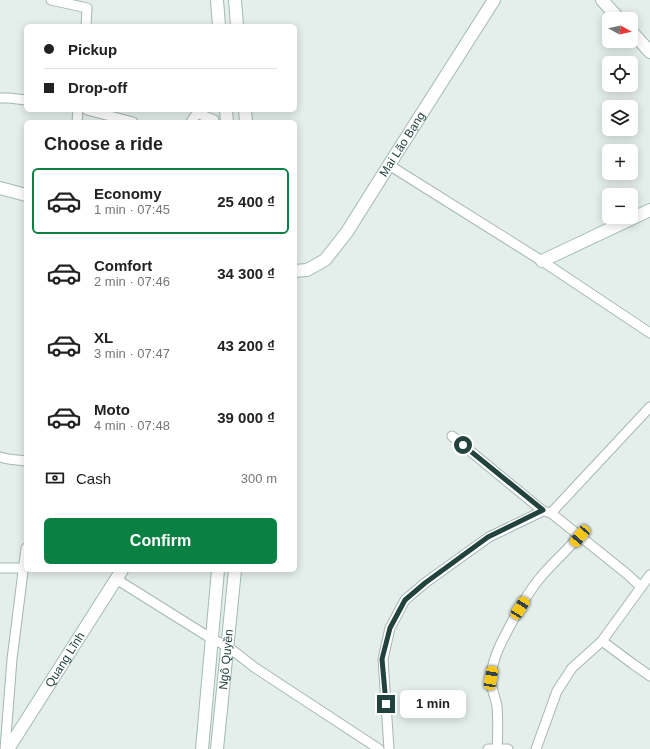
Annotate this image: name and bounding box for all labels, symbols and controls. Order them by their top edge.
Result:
north arrow [602,12,638,48]
map controls [602,12,638,224]
text: Pickup [68,41,117,58]
button: locate [602,56,638,92]
text: Drop-off [68,79,127,96]
button: layers [602,100,638,136]
street label: Mai Lão Bạng [376,109,428,179]
text: Choose a ride [44,134,163,154]
button: + [602,144,638,180]
icon: car [46,183,82,219]
text: Economy [94,185,162,202]
button: − [602,188,638,224]
text: 25 400 ₫ [217,193,275,210]
text: 1 min · 07:45 [94,202,170,217]
icon: car [46,255,82,291]
text: Comfort [94,257,152,274]
text: 34 300 ₫ [217,265,275,282]
text: 2 min · 07:46 [94,274,170,289]
icon: car [46,327,82,363]
text: XL [94,329,113,346]
text: 43 200 ₫ [217,337,275,354]
text: 3 min · 07:47 [94,346,170,361]
icon: car [46,399,82,435]
text: Moto [94,401,130,418]
text: 39 000 ₫ [217,409,275,426]
text: 4 min · 07:48 [94,418,170,433]
route start [454,436,472,454]
icon: cash [44,467,66,489]
text: Cash [76,470,111,487]
text: 300 m [241,471,277,486]
button: Confirm [44,518,277,564]
car [568,523,592,549]
car [509,595,531,621]
street label: Quang Lĩnh [42,629,88,690]
street label: Ngô Quyền [216,629,236,690]
car [483,665,499,691]
callout: 1 min [400,690,466,718]
route end [377,695,395,713]
text: 1 min [416,696,450,711]

